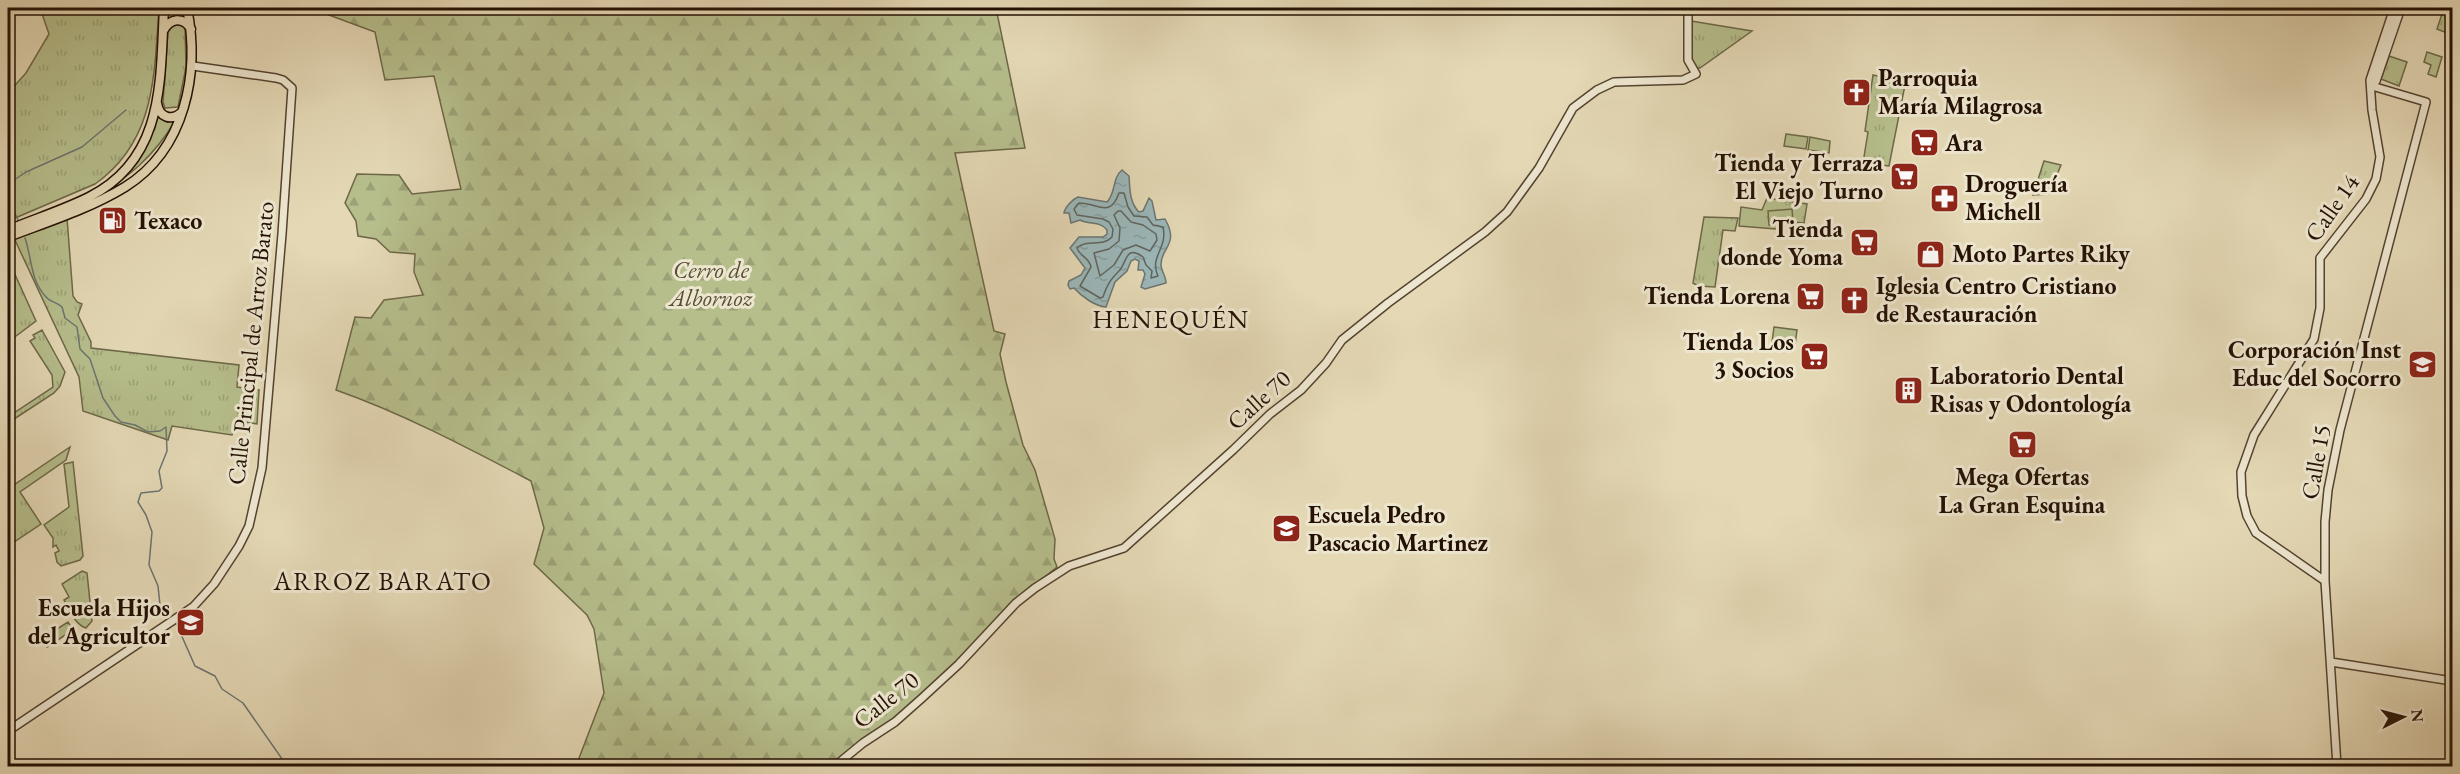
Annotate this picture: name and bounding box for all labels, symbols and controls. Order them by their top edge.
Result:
place label: Parroquia María Milagrosa [1878,62,2043,122]
church icon: Parroquia María Milagrosa [1841,76,1873,108]
supermarket icon: Ara [1908,127,1940,159]
place label: Ara [1944,127,1983,158]
place label: Tienda y Terraza El Viejo Turno [1714,147,1883,207]
supermarket icon: Tienda y Terraza El Viejo Turno [1888,161,1920,193]
place label: Droguería Michell [1965,168,2068,227]
street label: Calle 14 [2297,168,2366,247]
pharmacy icon: Droguería Michell [1928,182,1960,214]
street label: Calle Principal de Arroz Barato [220,200,281,486]
fuel station icon: Texaco [97,205,129,237]
place label: Texaco [134,205,202,236]
place label: Tienda donde Yoma [1721,213,1843,272]
supermarket icon: Tienda donde Yoma [1848,227,1880,259]
shop icon: Moto Partes Riky [1915,238,1947,270]
place label: Moto Partes Riky [1952,238,2130,270]
park label: Cerro de Albornoz [668,254,753,313]
place label: Iglesia Centro Cristiano de Restauración [1876,270,2117,329]
place label: Tienda Lorena [1643,280,1790,311]
supermarket icon: Tienda Lorena [1795,280,1827,312]
church icon: Iglesia Centro Cristiano de Restauración [1839,284,1871,316]
district label: HENEQUÉN [1092,302,1250,336]
place label: Tienda Los 3 Socios [1682,326,1794,385]
place label: Corporación Inst Educ del Socorro [2228,334,2401,393]
supermarket icon: Tienda Los 3 Socios [1799,340,1831,372]
school or university icon: Corporación Inst Educ del Socorro [2406,348,2438,380]
place label: Laboratorio Dental Risas y Odontología [1930,360,2132,420]
street label: Calle 70 [1220,363,1297,436]
building icon: Laboratorio Dental Risas y Odontología [1893,374,1925,406]
street label: Calle 15 [2294,422,2337,502]
supermarket icon: Mega Ofertas La Gran Esquina [2006,428,2038,460]
place label: Mega Ofertas La Gran Esquina [1939,461,2106,521]
place label: Escuela Pedro Pascacio Martinez [1308,499,1488,558]
school or university icon: Escuela Pedro Pascacio Martinez [1271,513,1303,545]
district label: ARROZ BARATO [273,564,492,598]
place label: Escuela Hijos del Agricultor [28,592,170,652]
school or university icon: Escuela Hijos del Agricultor [175,606,207,638]
street label: Calle 70 [846,664,925,735]
north arrow [2373,687,2433,747]
text: N [2406,708,2429,723]

